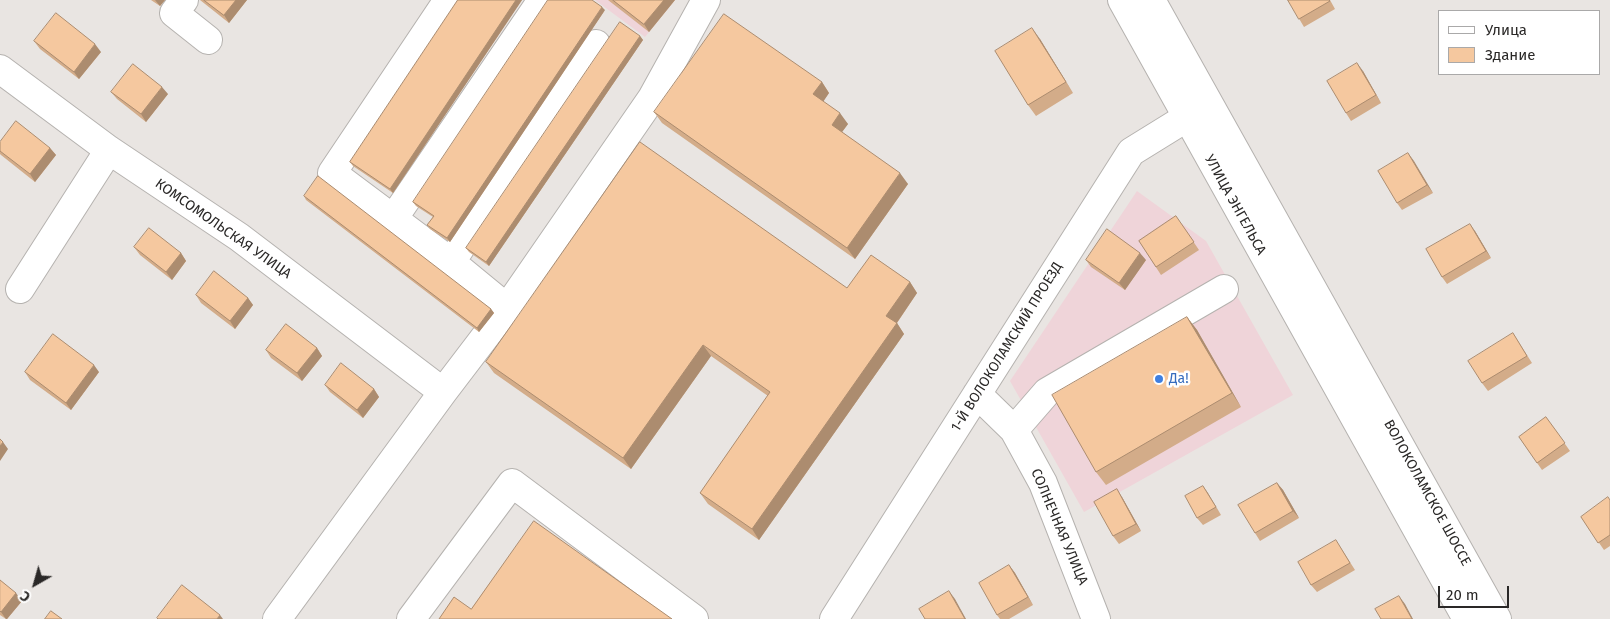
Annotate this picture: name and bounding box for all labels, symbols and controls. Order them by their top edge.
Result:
legend [1438,10,1600,75]
text: Улица [1485,21,1527,39]
text: Здание [1485,46,1535,64]
street label: УЛИЦА ЭНГЕЛЬСА [1201,152,1269,258]
street label: КОМСОМОЛЬСКАЯ УЛИЦА [152,175,294,283]
street label: 1-Й ВОЛОКОЛАМСКИЙ ПРОЕЗД [948,259,1066,435]
place label: Да! [1169,371,1189,387]
marker: Да! [1153,373,1165,385]
street label: ВОЛОКОЛАМСКОЕ ШОССЕ [1380,417,1474,569]
street label: СОЛНЕЧНАЯ УЛИЦА [1027,466,1091,588]
north arrow [10,559,60,609]
scale bar [1440,576,1511,608]
text: 20 m [1446,586,1479,604]
text: С [17,587,34,605]

